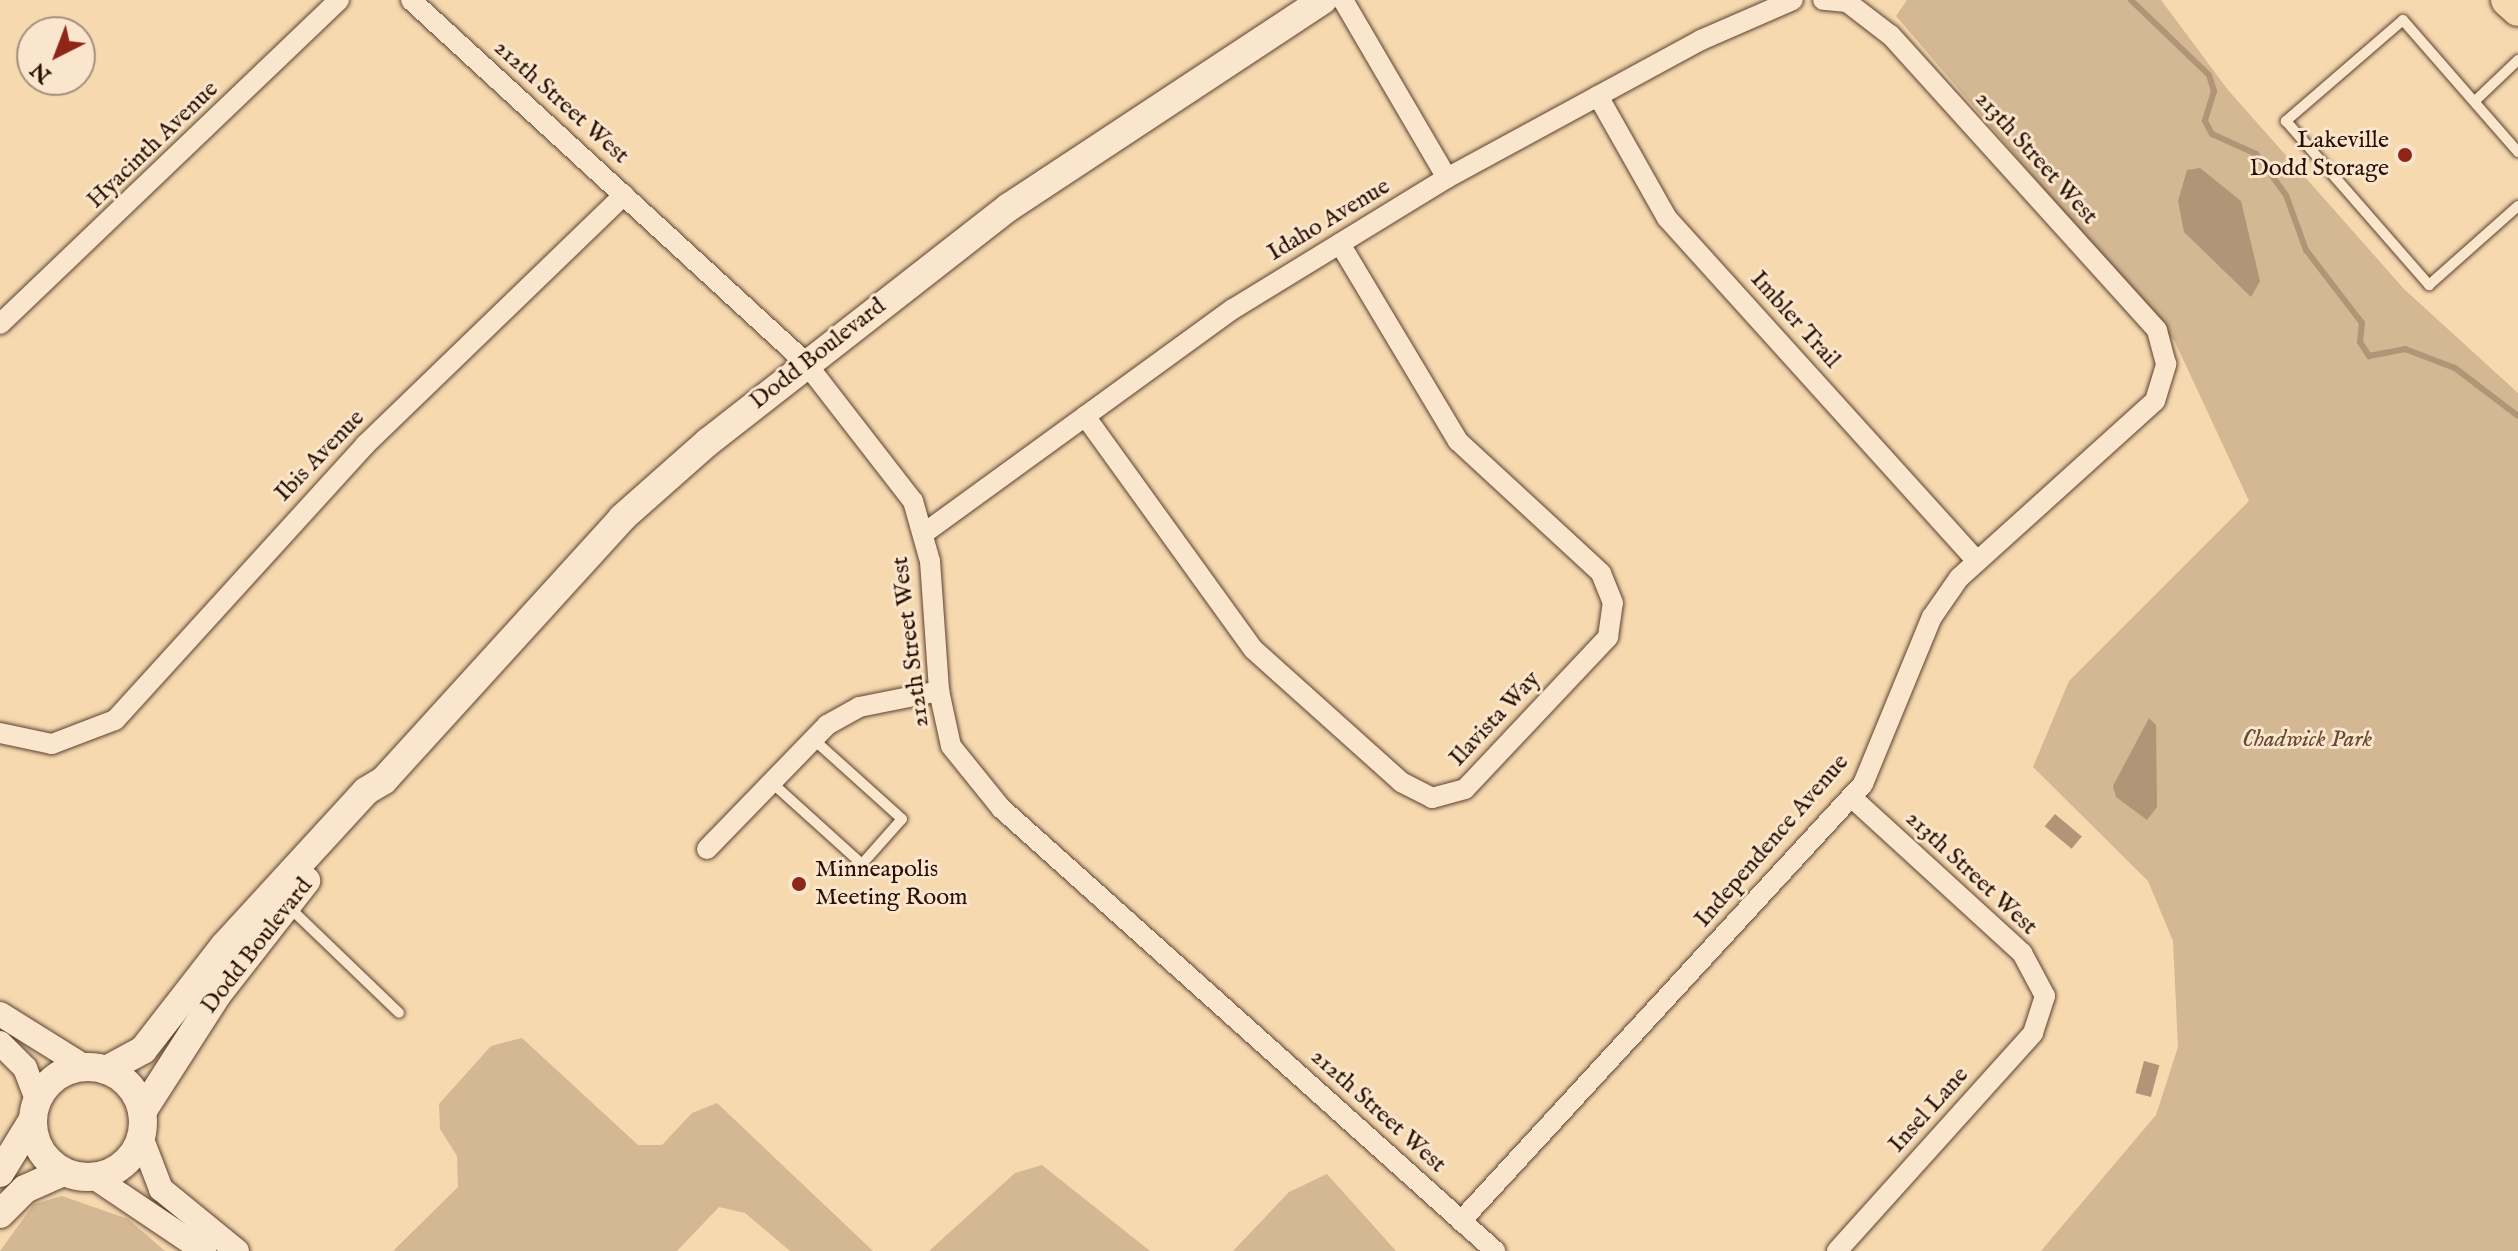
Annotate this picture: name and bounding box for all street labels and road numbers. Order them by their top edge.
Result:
street label: 212th Street West [487,34,635,170]
street label: Hyacinth Avenue [81,75,225,215]
street label: 213th Street West [1969,85,2103,231]
street label: Idaho Avenue [1263,172,1395,268]
street label: Imbler Trail [1744,265,1846,375]
street label: Dodd Boulevard [744,292,892,416]
street label: Ibis Avenue [269,404,371,508]
street label: 212th Street West [886,555,936,729]
street label: Ilavista Way [1444,665,1546,773]
street label: Independence Avenue [1689,748,1855,934]
street label: 213th Street West [1899,805,2043,941]
street label: Dodd Boulevard [195,872,319,1020]
street label: 212th Street West [1304,1043,1452,1179]
street label: Insel Lane [1883,1061,1975,1159]

